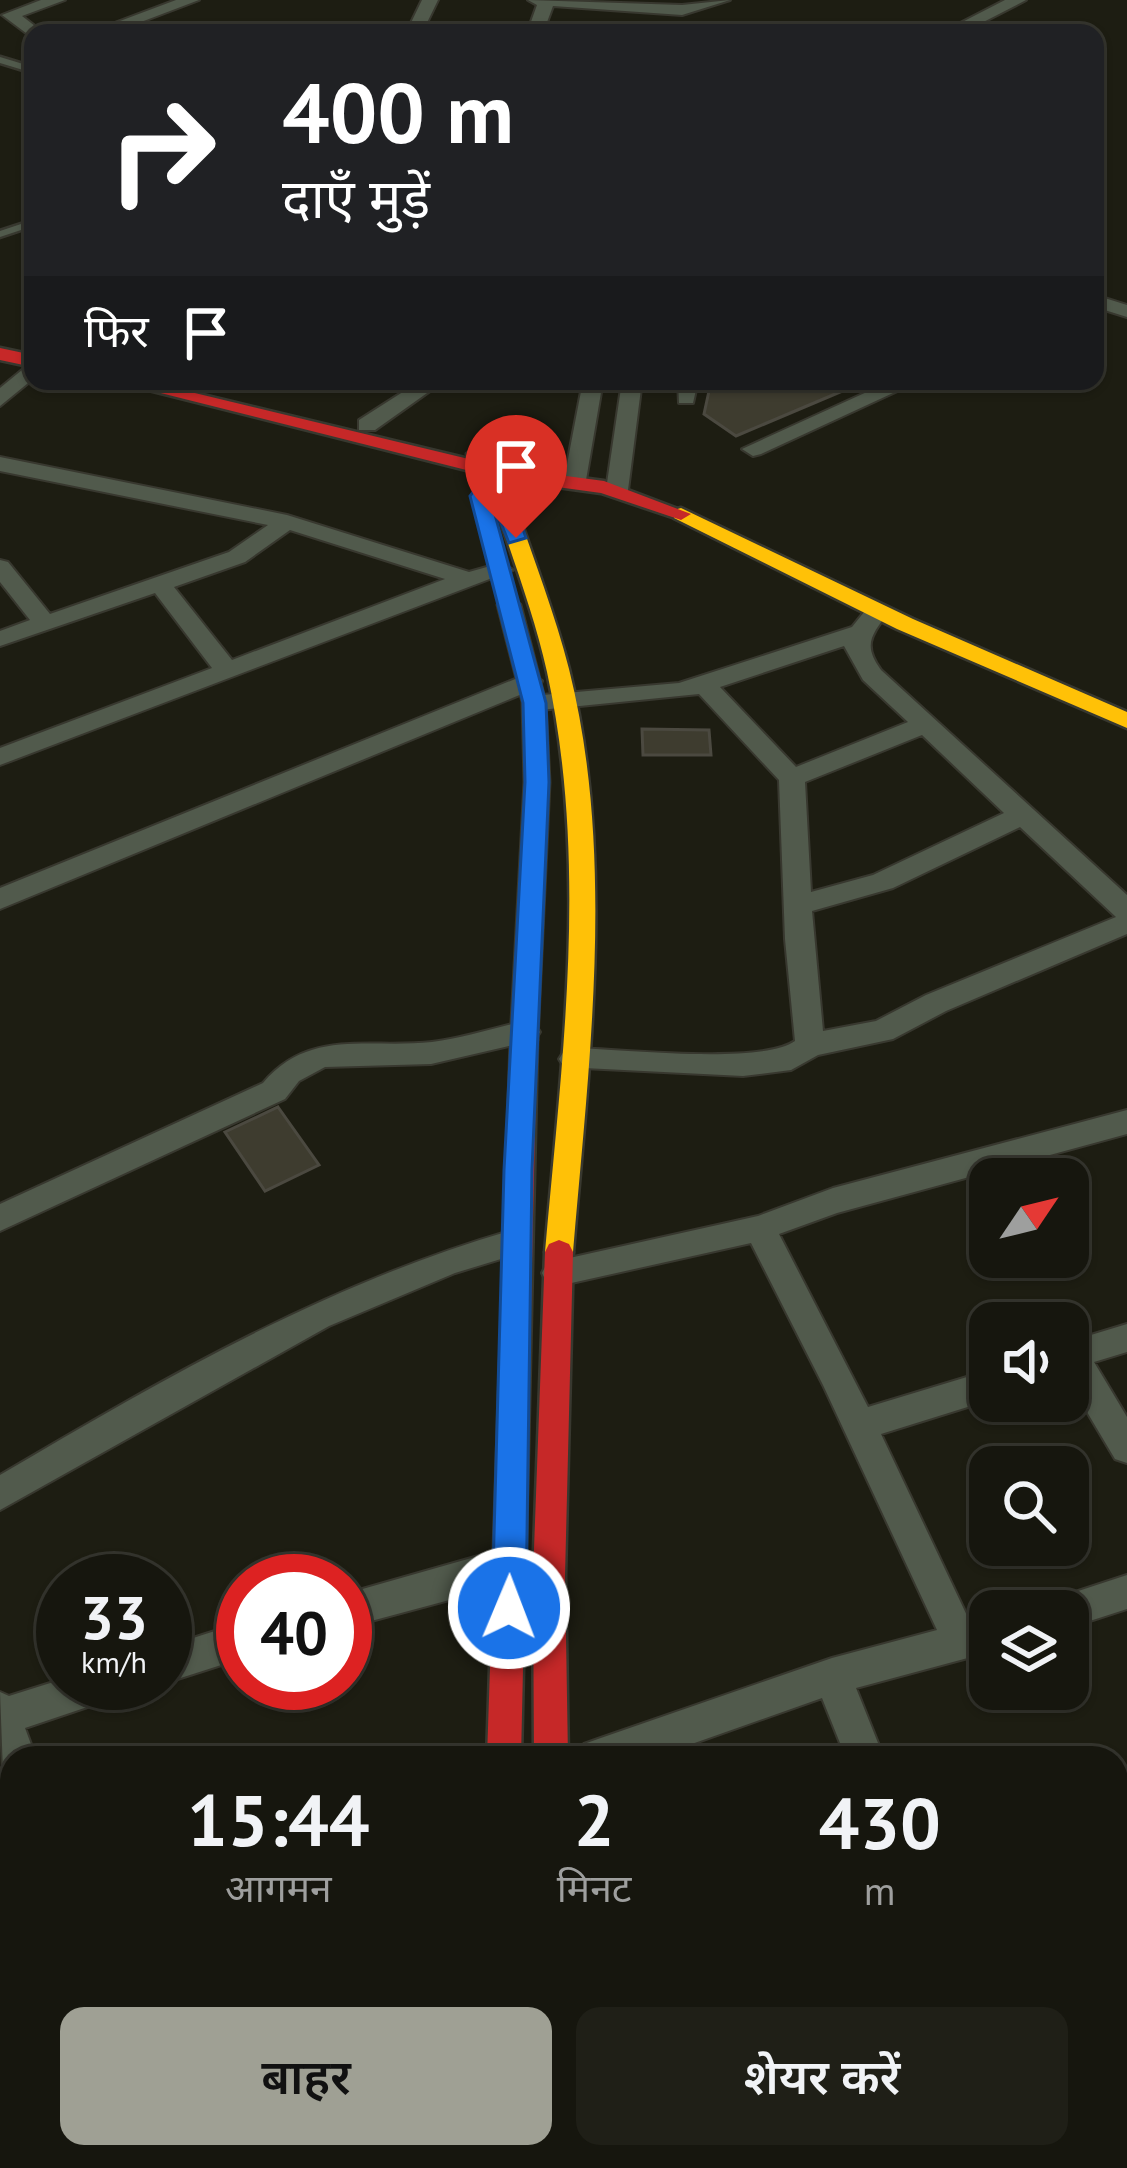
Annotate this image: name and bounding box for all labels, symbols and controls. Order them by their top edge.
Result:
text: 400 m [282,57,514,166]
icon: right [84,72,240,228]
text: दाएँ मुड़ें [282,163,430,233]
icon: arrive [173,300,239,366]
text: फिर [84,301,149,359]
pin [465,415,567,538]
icon: arrive [483,433,549,499]
north arrow [969,1158,1089,1278]
map controls [969,1158,1089,1710]
button: sound [969,1302,1089,1422]
button: search [969,1446,1089,1566]
position arrow [446,1545,572,1671]
speed limit sign: 40 [216,1554,372,1710]
text: 33 [80,1578,148,1656]
button: layers [969,1590,1089,1710]
text: km/h [81,1642,147,1681]
text: 15:44 [187,1773,370,1866]
text: 2 [574,1773,614,1866]
text: 430 [818,1776,941,1869]
text: आगमन [225,1862,332,1913]
text: मिनट [557,1862,631,1913]
text: m [864,1865,896,1916]
button: बाहर [60,2007,552,2145]
button: शेयर करें [576,2007,1068,2145]

